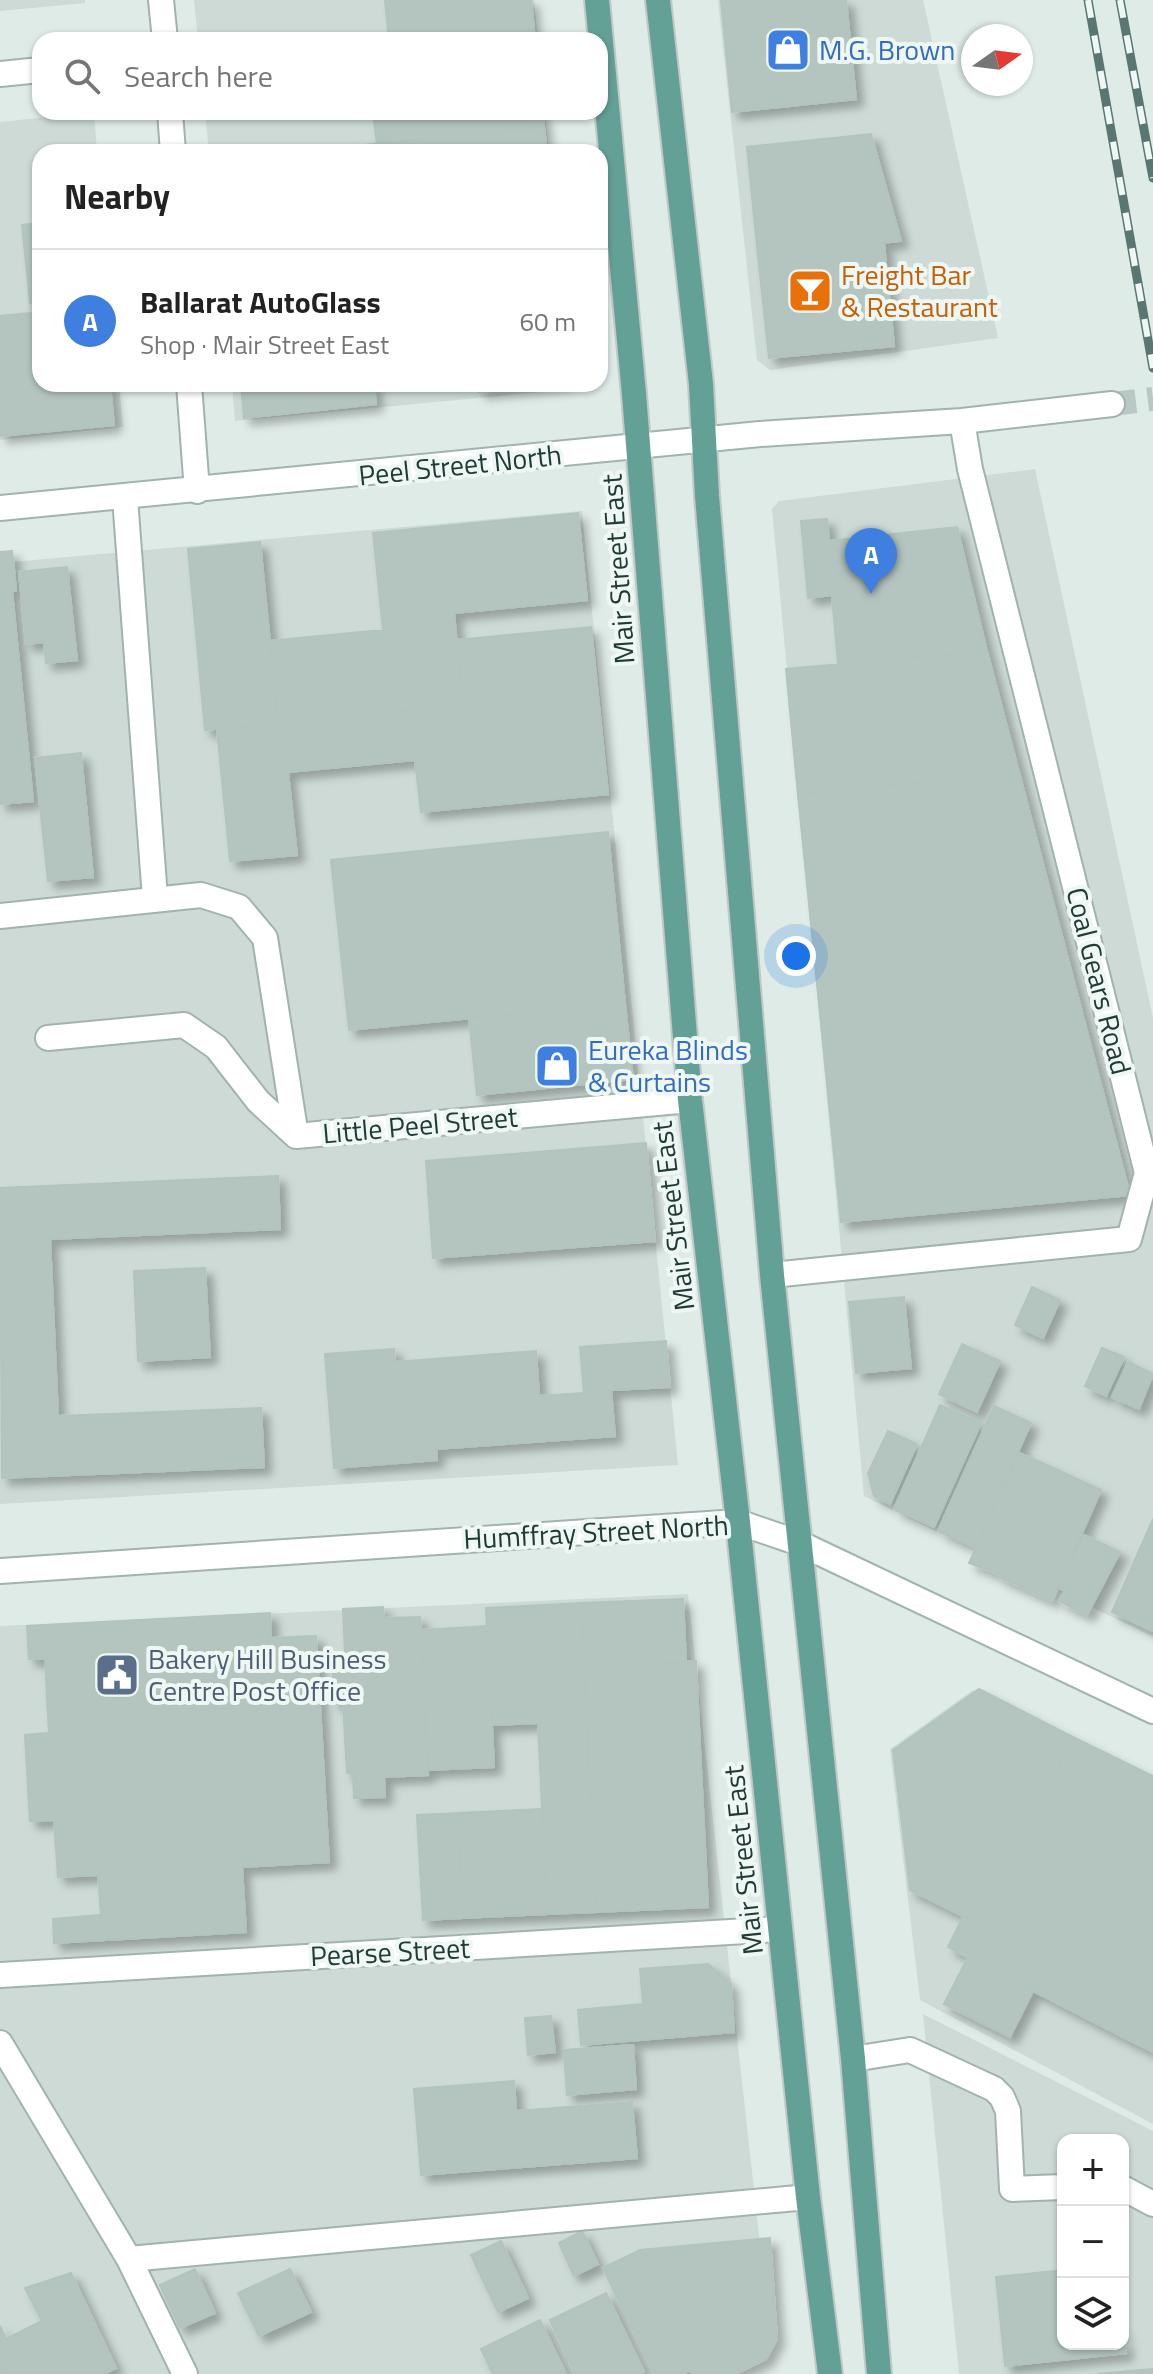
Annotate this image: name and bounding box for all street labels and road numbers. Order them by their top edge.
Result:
street label: Peel Street North [356,432,564,497]
street label: Mair Street East [589,472,646,665]
street label: Coal Gears Road [1055,883,1143,1079]
street label: Little Peel Street [321,1095,519,1154]
street label: Mair Street East [640,1119,705,1313]
street label: Humffray Street North [462,1503,730,1560]
street label: Mair Street East [711,1763,774,1957]
street label: Pearse Street [309,1926,471,1977]

